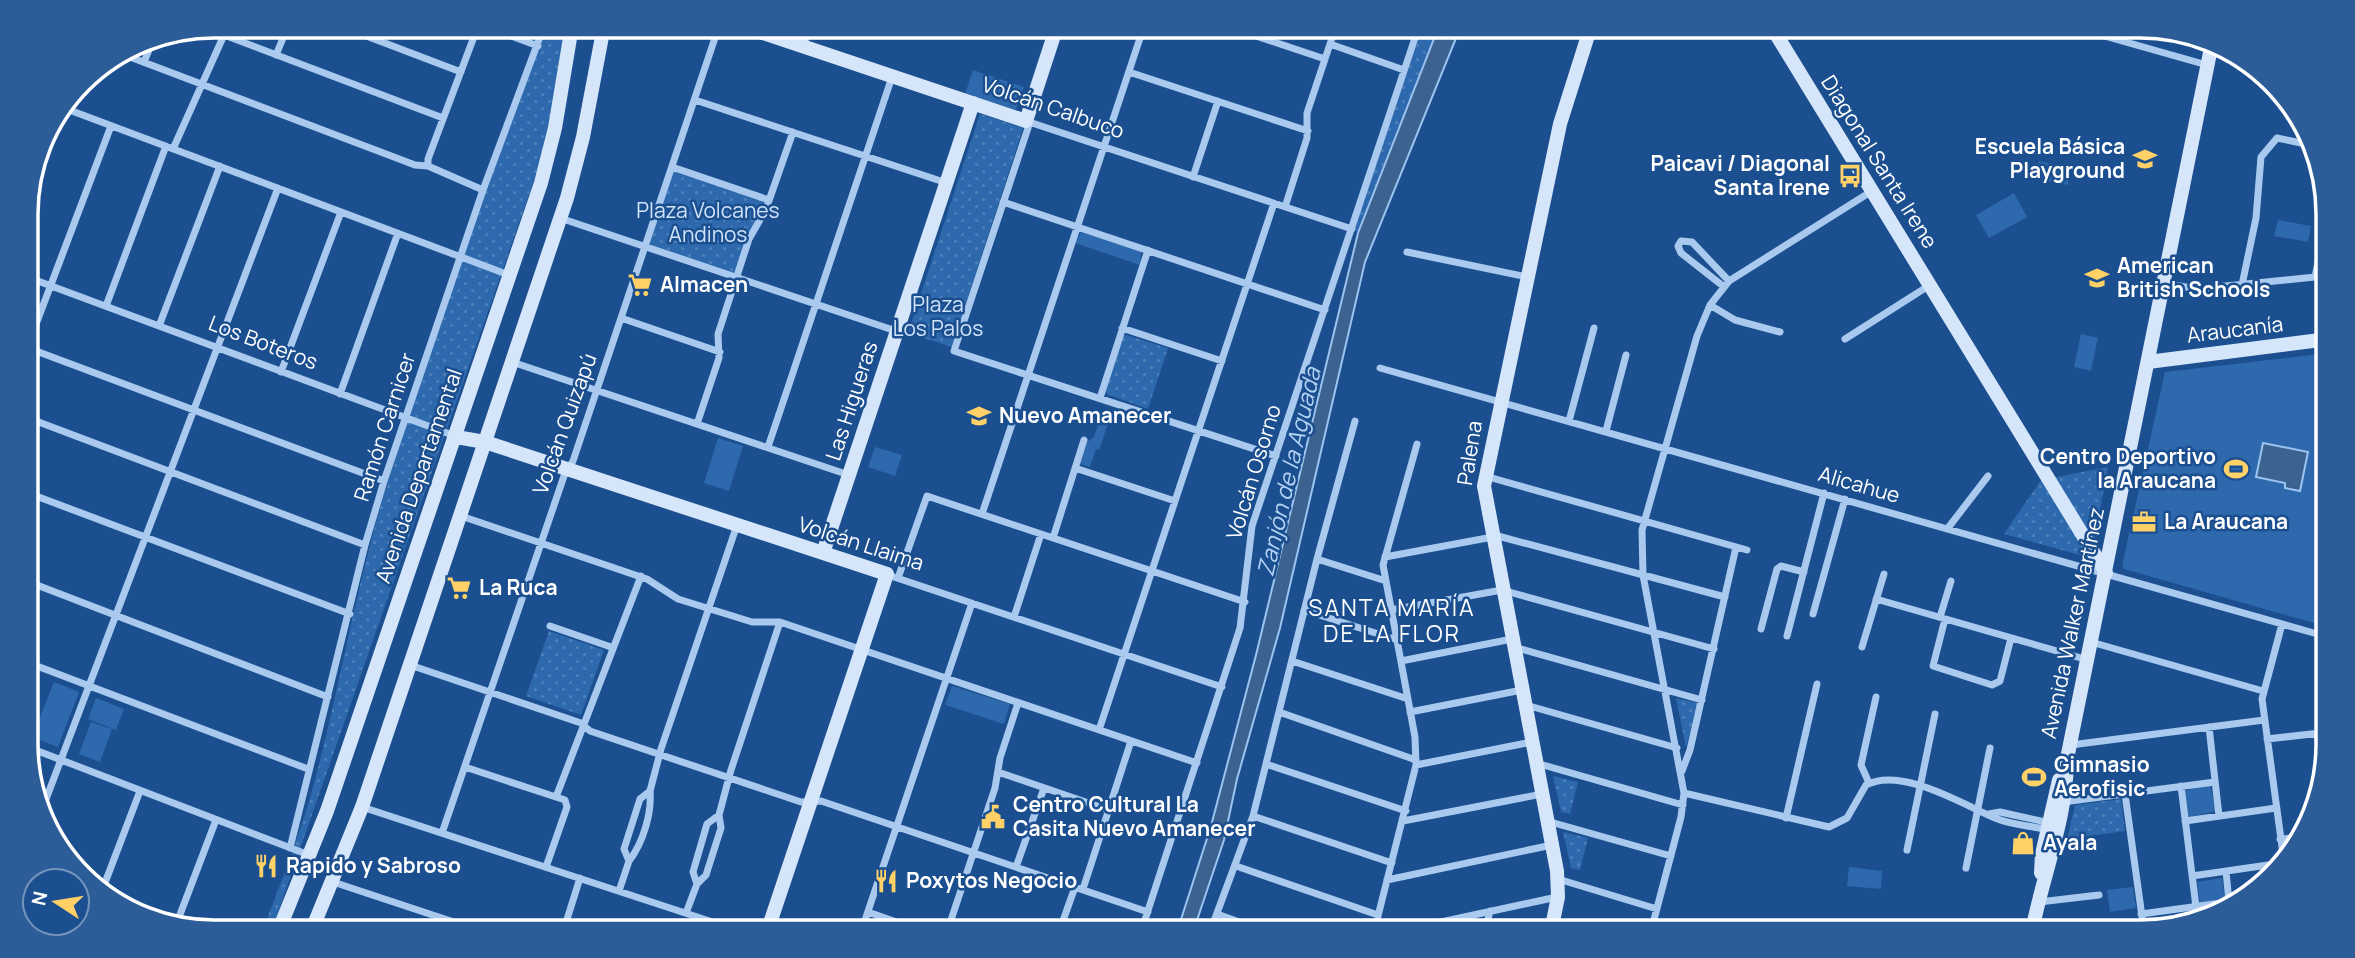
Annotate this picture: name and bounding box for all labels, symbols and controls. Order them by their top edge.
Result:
street label: Volcán Calbuco [978,70,1128,145]
street label: Diagonal Santa Irene [1815,70,1944,253]
place label: Escuela Básica Playground [1975,132,2125,184]
school or university icon: Escuela Básica Playground [2131,145,2159,173]
place label: Paicavi / Diagonal Santa Irene [1651,149,1830,201]
bus stop icon: Paicavi / Diagonal Santa Irene [1836,162,1864,190]
park label: Plaza Volcanes Andinos [636,196,780,248]
place label: American British Schools [2117,251,2270,303]
school or university icon: American British Schools [2083,264,2111,292]
place label: Almacen [660,270,748,298]
supermarket icon: Almacen [626,271,654,299]
park label: Plaza Los Palos [893,290,983,342]
street label: Los Boteros [205,308,322,376]
street label: Araucanía [2185,309,2285,349]
street label: Las Higueras [819,337,884,464]
street label: Ramón Carnicer [347,348,421,505]
street label: Volcán Quizapú [526,349,603,498]
water label: Zanjón de la Aguada [1248,363,1328,579]
street label: Avenida Departamental [368,365,468,587]
place label: Nuevo Amanecer [999,401,1171,429]
street label: Volcán Osorno [1219,401,1287,543]
school or university icon: Nuevo Amanecer [965,402,993,430]
street label: Palena [1450,419,1488,487]
place label: Centro Deportivo la Araucana [2040,442,2216,494]
sports icon: Centro Deportivo la Araucana [2222,455,2250,483]
street label: Alicahue [1815,459,1903,509]
street label: Avenida Walker Martínez [2034,505,2110,741]
place label: La Araucana [2164,507,2288,535]
office icon: La Araucana [2130,508,2158,536]
street label: Volcán Llaima [795,510,928,576]
place label: La Ruca [479,573,558,601]
supermarket icon: La Ruca [445,574,473,602]
district label: SANTA MARÍA DE LA FLOR [1308,591,1476,649]
place label: Gimnasio Aerofisic [2054,750,2150,802]
sports icon: Gimnasio Aerofisic [2020,763,2048,791]
place label: Centro Cultural La Casita Nuevo Amanecer [1013,790,1256,842]
public building icon: Centro Cultural La Casita Nuevo Amanecer [979,803,1007,831]
place label: Ayala [2043,828,2097,856]
shop icon: Ayala [2009,829,2037,857]
place label: Rapido y Sabroso [286,851,461,879]
restaurant icon: Rapido y Sabroso [252,852,280,880]
place label: Poxytos Negocio [906,866,1077,894]
north arrow [21,867,91,937]
restaurant icon: Poxytos Negocio [872,867,900,895]
text: N [25,889,54,908]

